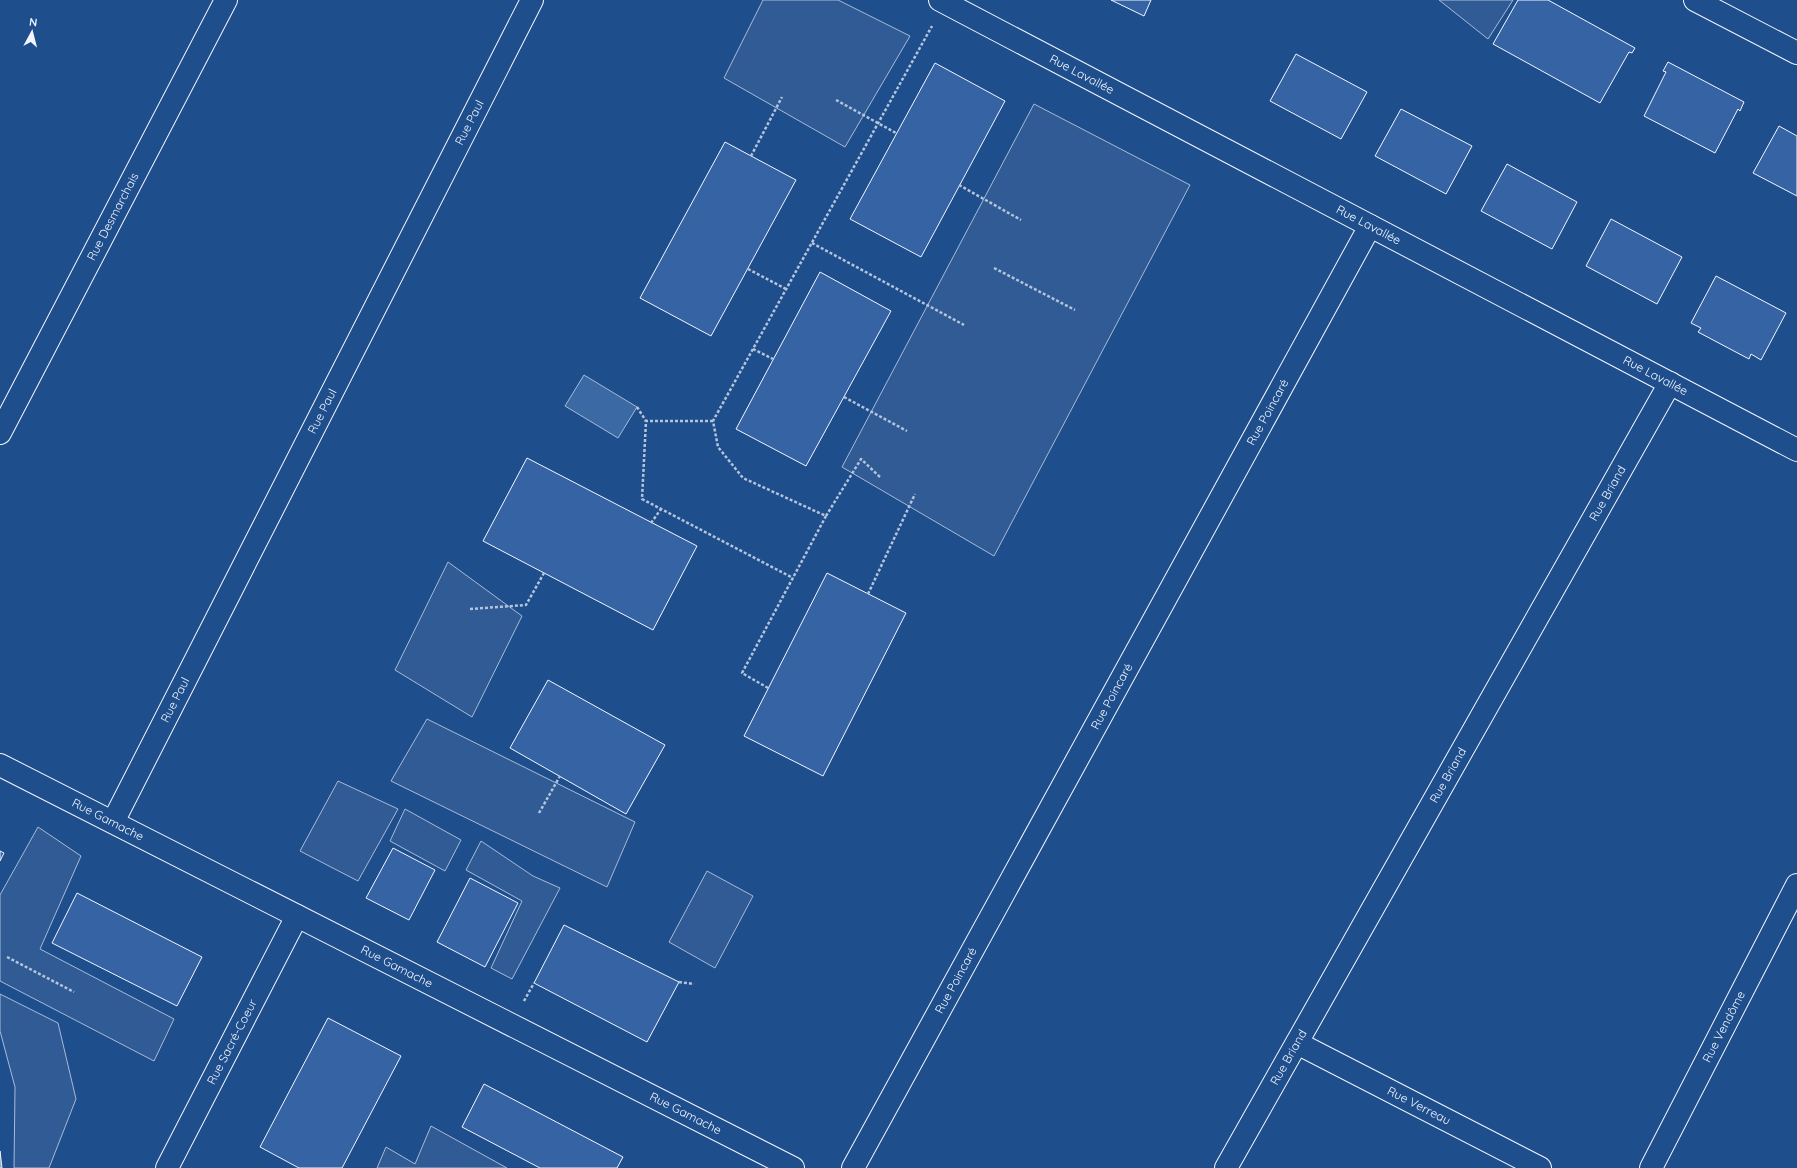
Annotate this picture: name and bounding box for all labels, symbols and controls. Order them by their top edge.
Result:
north arrow [12,12,52,52]
text: N [28,15,38,30]
street label: Rue Lavallée [1047,51,1117,97]
street label: Rue Paul [451,97,487,147]
street label: Rue Desmarchais [83,170,142,263]
street label: Rue Lavallée [1334,201,1404,248]
street label: Rue Lavallée [1621,352,1691,398]
street label: Rue Poincaré [1243,376,1292,448]
street label: Rue Paul [304,386,340,436]
street label: Rue Briand [1585,463,1629,524]
street label: Rue Poincaré [1087,660,1136,732]
street label: Rue Paul [157,675,193,725]
street label: Rue Briand [1426,745,1469,806]
street label: Rue Gamache [70,795,147,844]
street label: Rue Gamache [358,942,436,991]
street label: Rue Poincaré [931,944,980,1016]
street label: Rue Vendôme [1699,988,1748,1065]
street label: Rue Sacré-Coeur [203,996,260,1087]
street label: Rue Briand [1266,1027,1310,1088]
street label: Rue Verreau [1385,1083,1453,1128]
street label: Rue Gamache [647,1088,724,1138]

